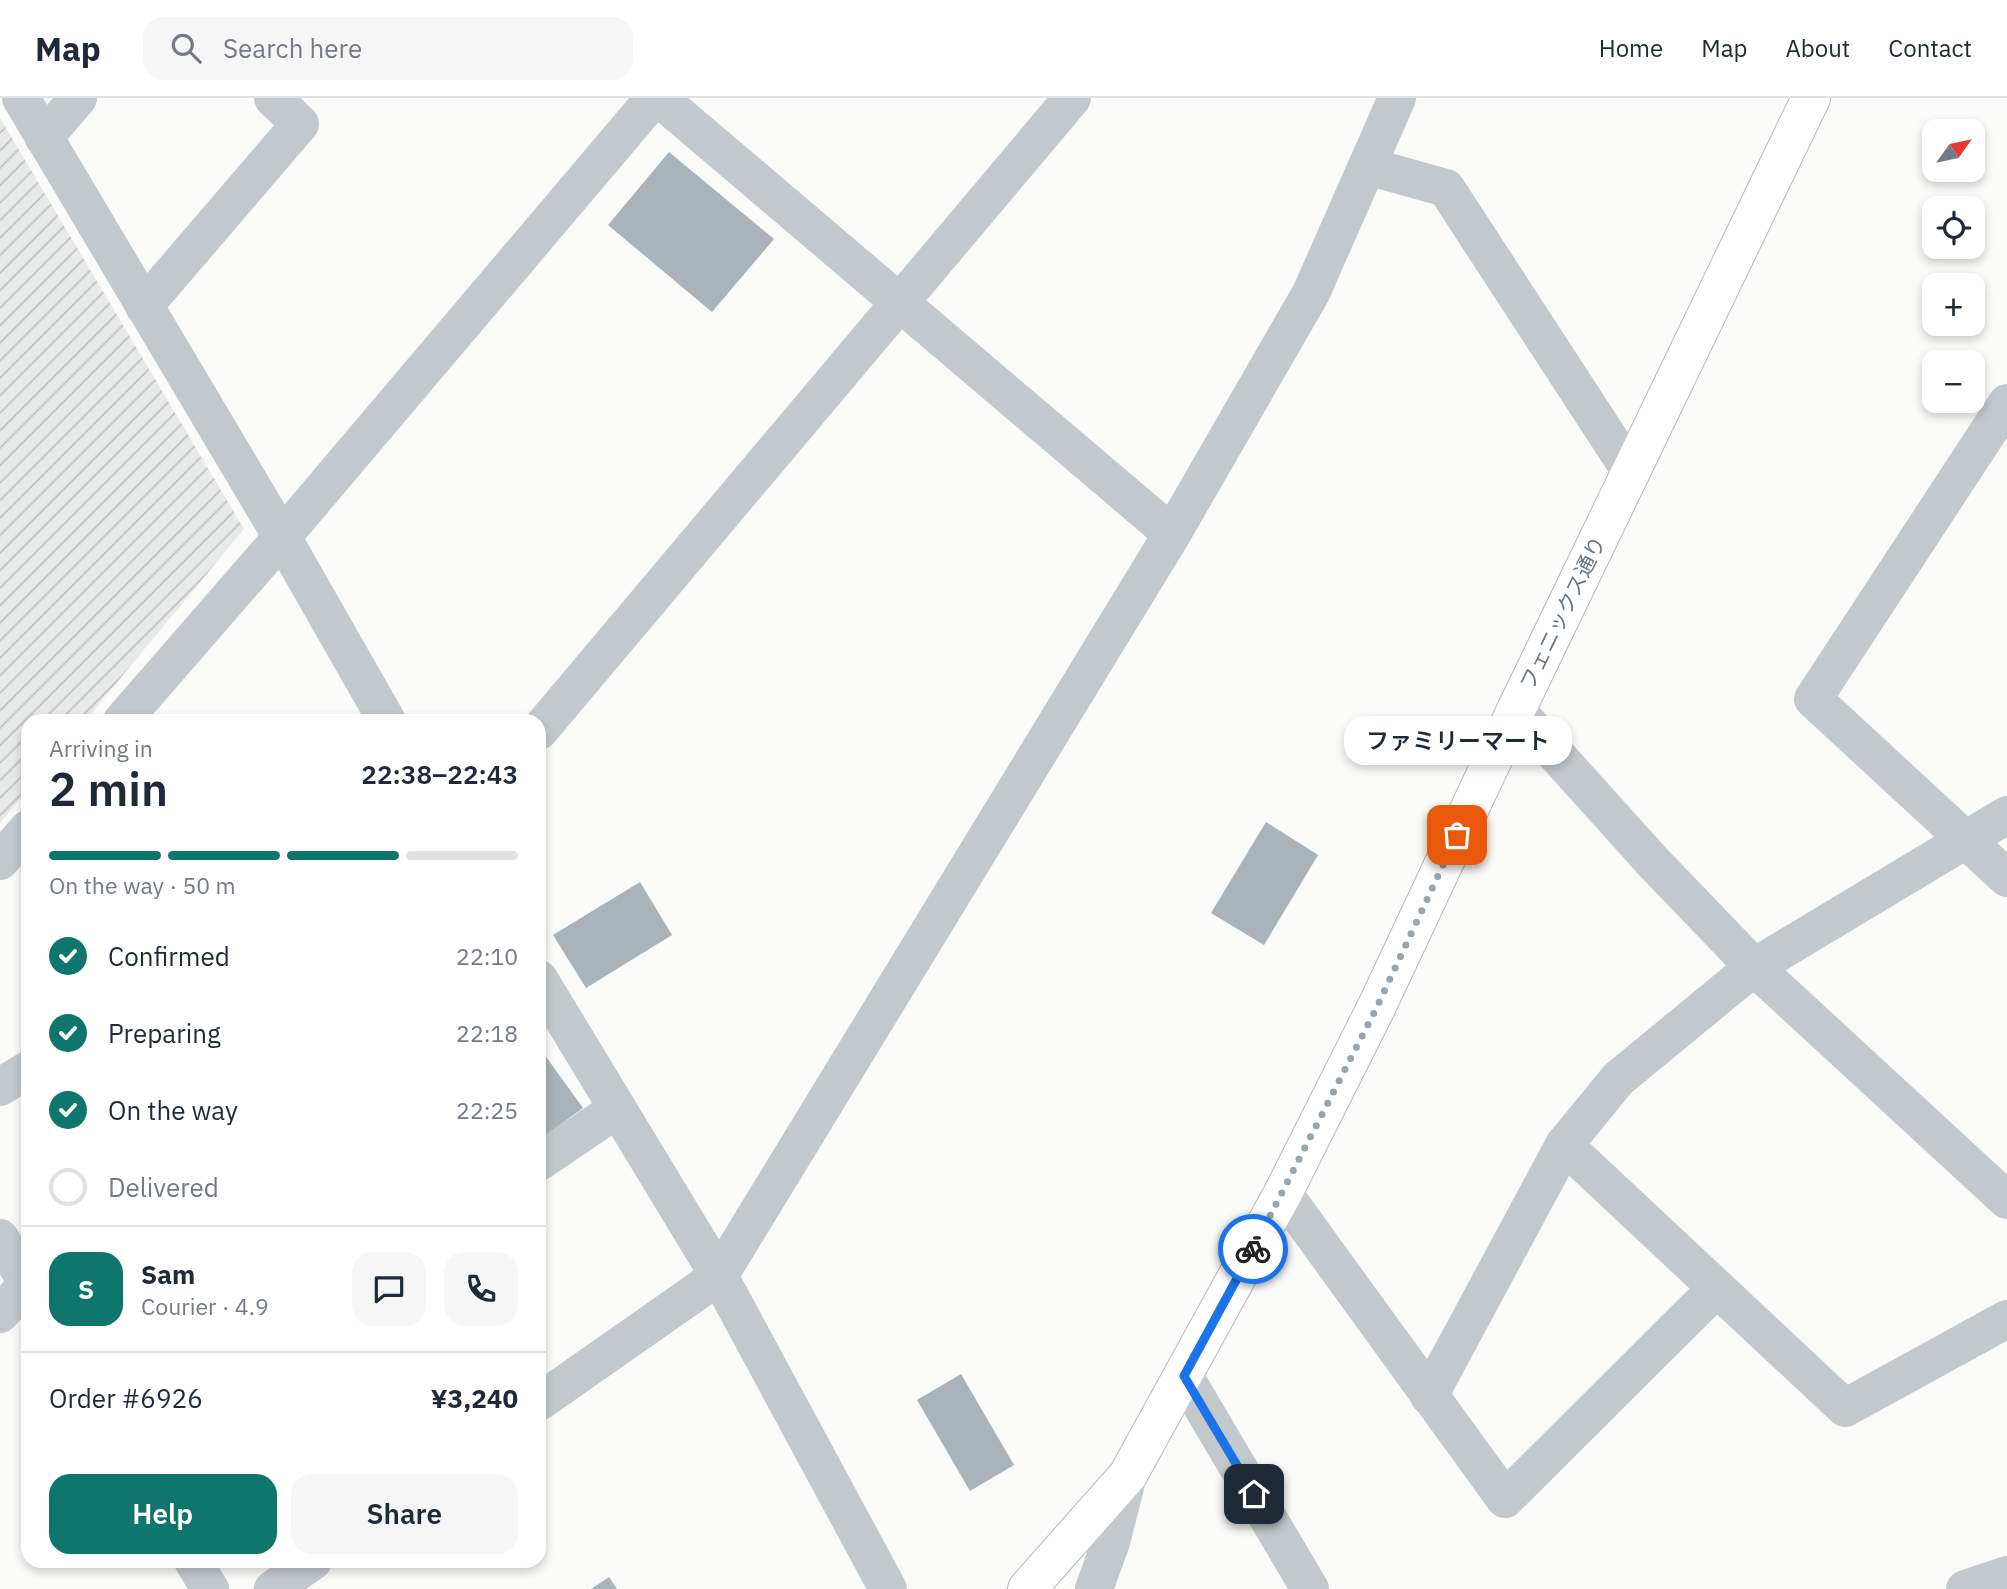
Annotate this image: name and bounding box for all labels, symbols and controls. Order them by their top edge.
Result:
search box [143,17,633,80]
text: Map [35,27,101,70]
icon: search [167,29,205,67]
text: Search here [223,31,362,65]
text: Home [1599,32,1663,64]
text: Map [1701,32,1747,64]
text: About [1785,32,1850,64]
text: Contact [1888,32,1972,64]
north arrow [1922,119,1984,182]
map controls [1922,119,1985,413]
button: locate [1922,196,1985,259]
button: + [1922,273,1985,336]
button: − [1922,350,1985,413]
street label: フェニックス通り [1513,531,1611,694]
callout: ファミリーマート [1343,716,1571,765]
text: ファミリーマート [1366,725,1550,755]
text: Arriving in [49,733,153,763]
text: 22:38–22:43 [361,757,518,791]
text: 2 min [49,759,168,819]
pin [1427,805,1487,865]
icon: bag [1438,816,1476,854]
text: On the way · 50 m [49,870,236,900]
icon: check [49,937,87,975]
text: Confirmed [108,939,230,973]
text: 22:10 [456,941,518,971]
icon: check [49,1014,87,1052]
text: Preparing [108,1016,221,1050]
text: 22:18 [456,1018,518,1048]
icon: check [49,1091,87,1129]
text: On the way [108,1093,238,1127]
text: 22:25 [456,1095,518,1125]
text: Delivered [108,1170,219,1204]
courier [1218,1214,1288,1284]
icon: bike [1234,1230,1272,1268]
button: chat [352,1252,426,1326]
button: phone [444,1252,518,1326]
text: Sam [141,1257,195,1291]
text: S [78,1272,94,1306]
text: Courier · 4.9 [141,1291,269,1321]
text: Order #6926 [49,1381,203,1415]
text: ¥3,240 [431,1381,518,1415]
pin [1224,1464,1284,1524]
button: Help [49,1474,277,1554]
button: Share [291,1474,518,1554]
icon: home [1235,1475,1273,1513]

